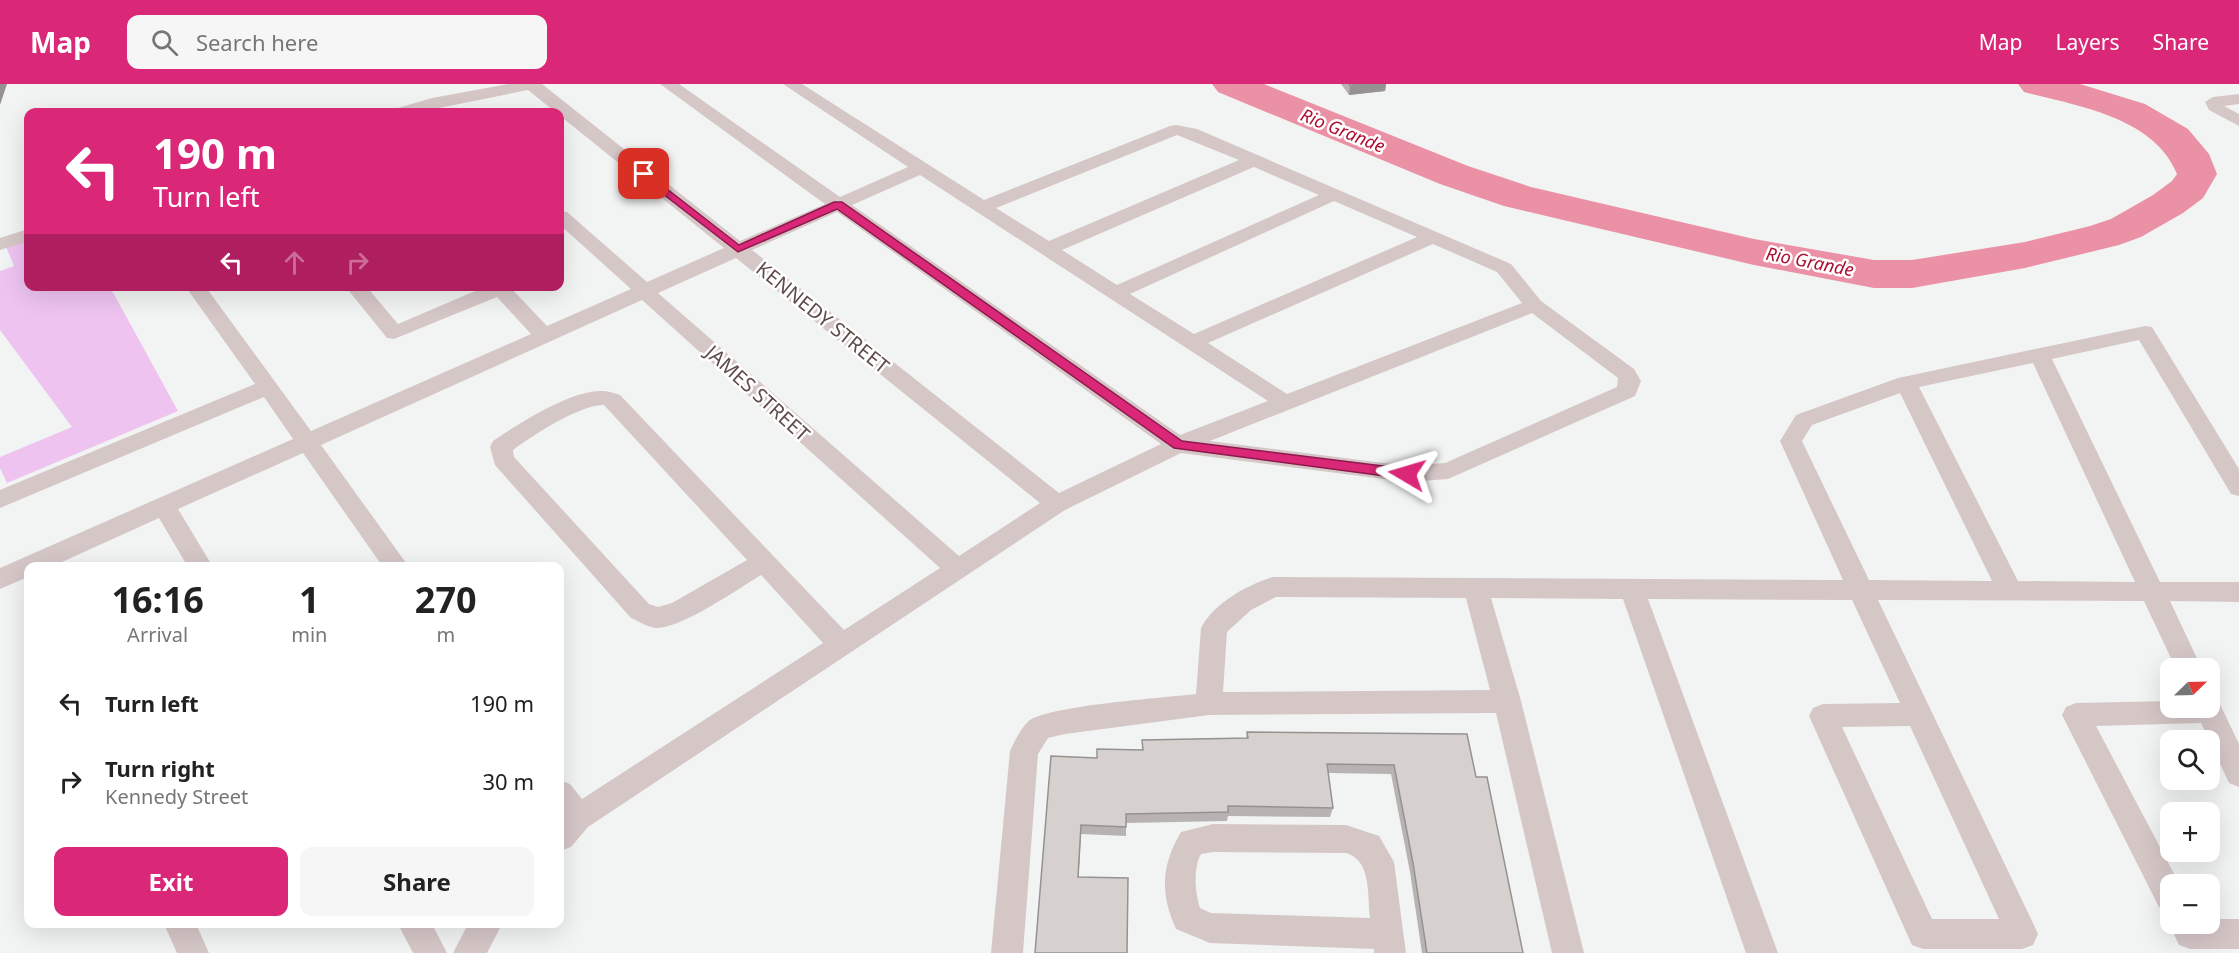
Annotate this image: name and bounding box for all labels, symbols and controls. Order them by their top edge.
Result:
search box [127,15,547,69]
text: Map [30,23,91,61]
icon: search [148,26,181,59]
text: Search here [196,27,318,57]
text: Map [1979,28,2023,56]
text: Layers [2056,28,2120,56]
text: Share [2153,28,2209,56]
water label: Rio Grande [1297,102,1389,158]
text: 190 m [153,124,277,181]
icon: left [54,132,132,210]
pin [618,148,669,199]
icon: arrive [627,157,660,190]
text: Turn left [153,178,259,215]
water label: Rio Grande [1764,241,1856,281]
icon: left [215,246,248,279]
icon: ahead [278,246,311,279]
icon: right [341,246,374,279]
street label: KENNEDY STREET [751,255,895,379]
street label: JAMES STREET [699,338,816,447]
position arrow [1375,442,1439,506]
text: 16:16 [111,575,204,624]
text: 1 [299,575,320,624]
text: 270 [415,575,477,624]
text: Arrival [127,621,188,648]
text: min [291,621,327,648]
text: m [436,621,455,648]
north arrow [2160,658,2220,718]
map controls [2160,658,2220,934]
icon: left [54,687,87,720]
text: Turn left [105,688,199,718]
text: 190 m [470,688,534,718]
button: search [2160,730,2220,790]
text: Turn right [105,753,215,783]
icon: right [54,765,87,798]
text: 30 m [483,766,534,796]
text: Kennedy Street [105,783,248,810]
button: + [2160,802,2220,862]
button: Exit [54,847,288,916]
button: Share [300,847,534,916]
button: − [2160,874,2220,934]

